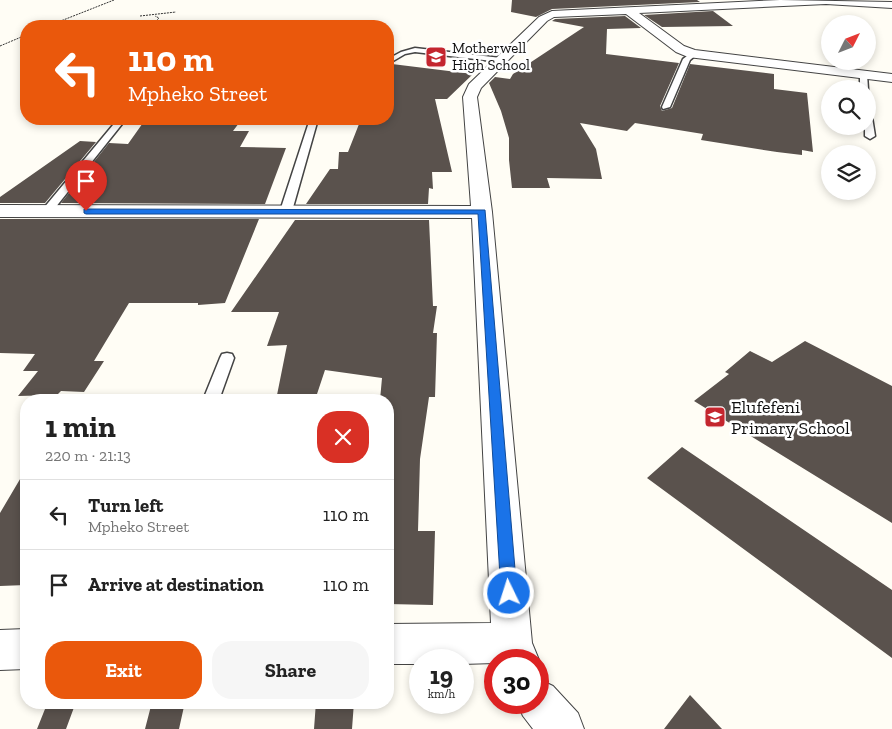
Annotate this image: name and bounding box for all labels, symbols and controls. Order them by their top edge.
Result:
north arrow [821,15,876,70]
map controls [821,15,876,200]
text: 110 m [128,38,214,80]
place label: Motherwell High School [452,39,530,74]
icon: left [45,40,110,105]
school or university icon: Motherwell High School [424,45,448,69]
text: Mpheko Street [128,80,267,107]
button: search [821,80,876,135]
button: layers [821,145,876,200]
pin [65,160,107,211]
icon: arrive [72,167,100,195]
place label: Elufefeni Primary School [731,396,850,439]
school or university icon: Elufefeni Primary School [703,405,727,429]
text: 1 min [45,409,116,445]
button: close [317,411,369,463]
text: 220 m · 21:13 [45,446,131,465]
text: Turn left [88,494,163,517]
icon: left [45,501,73,529]
text: 110 m [323,503,369,526]
text: Mpheko Street [88,517,189,536]
position arrow [482,566,534,618]
icon: arrive [45,571,73,599]
text: Arrive at destination [88,573,264,596]
text: 110 m [323,573,369,596]
button: Exit [45,641,202,699]
button: Share [212,641,369,699]
speed limit sign: 30 [484,649,549,714]
text: 19 [430,660,453,690]
text: km/h [428,687,455,701]

